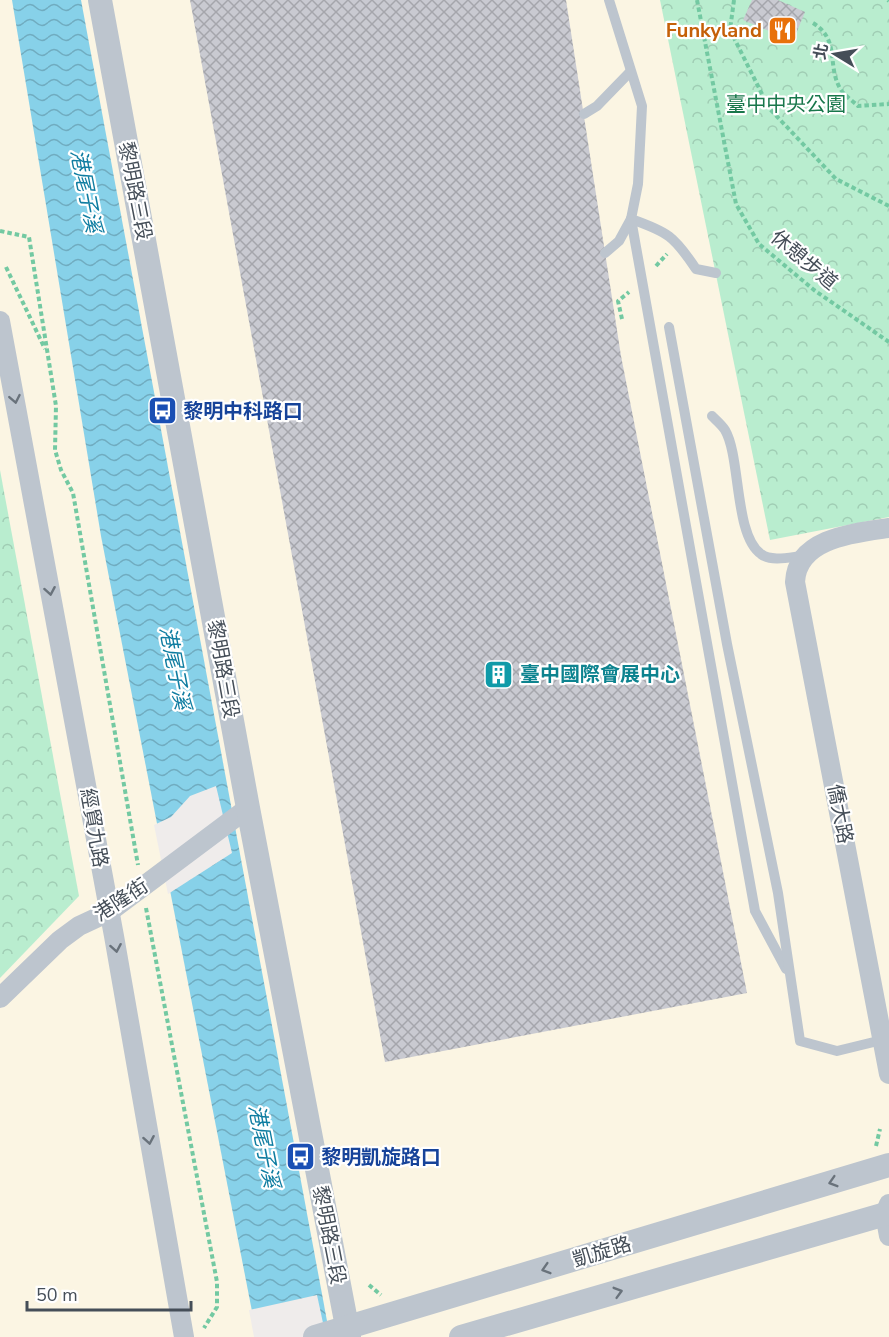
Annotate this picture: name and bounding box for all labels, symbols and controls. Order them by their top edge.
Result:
restaurant icon: Funkyland [767,14,799,46]
place label: Funkyland [666,17,762,44]
north arrow [805,24,865,84]
text: 北 [809,41,834,61]
park label: 臺中中央公園 [726,91,846,118]
street label: 黎明路三段 [112,139,158,243]
water label: 港尾子溪 [64,147,108,238]
street label: 休憩步道 [765,224,843,296]
one-way arrow [8,394,20,404]
bus stop icon: 黎明中科路口 [146,395,178,427]
place label: 黎明中科路口 [183,398,303,425]
one-way arrow [43,585,56,595]
street label: 黎明路三段 [201,617,245,721]
water label: 港尾子溪 [153,624,197,715]
building icon: 臺中國際會展中心 [483,658,515,690]
place label: 臺中國際會展中心 [520,661,680,688]
street label: 僑大路 [821,782,859,846]
street label: 經貿九路 [74,786,114,870]
street label: 港隆街 [88,872,154,928]
one-way arrow [109,942,122,952]
water label: 港尾子溪 [242,1102,286,1193]
one-way arrow [143,1135,155,1144]
bus stop icon: 黎明凱旋路口 [284,1141,316,1173]
place label: 黎明凱旋路口 [321,1144,441,1171]
one-way arrow [828,1175,839,1187]
street label: 黎明路三段 [306,1183,352,1287]
street label: 凱旋路 [569,1230,635,1274]
one-way arrow [541,1262,552,1274]
scale bar [27,1274,190,1312]
text: 50 m [36,1283,78,1307]
one-way arrow [613,1286,623,1299]

